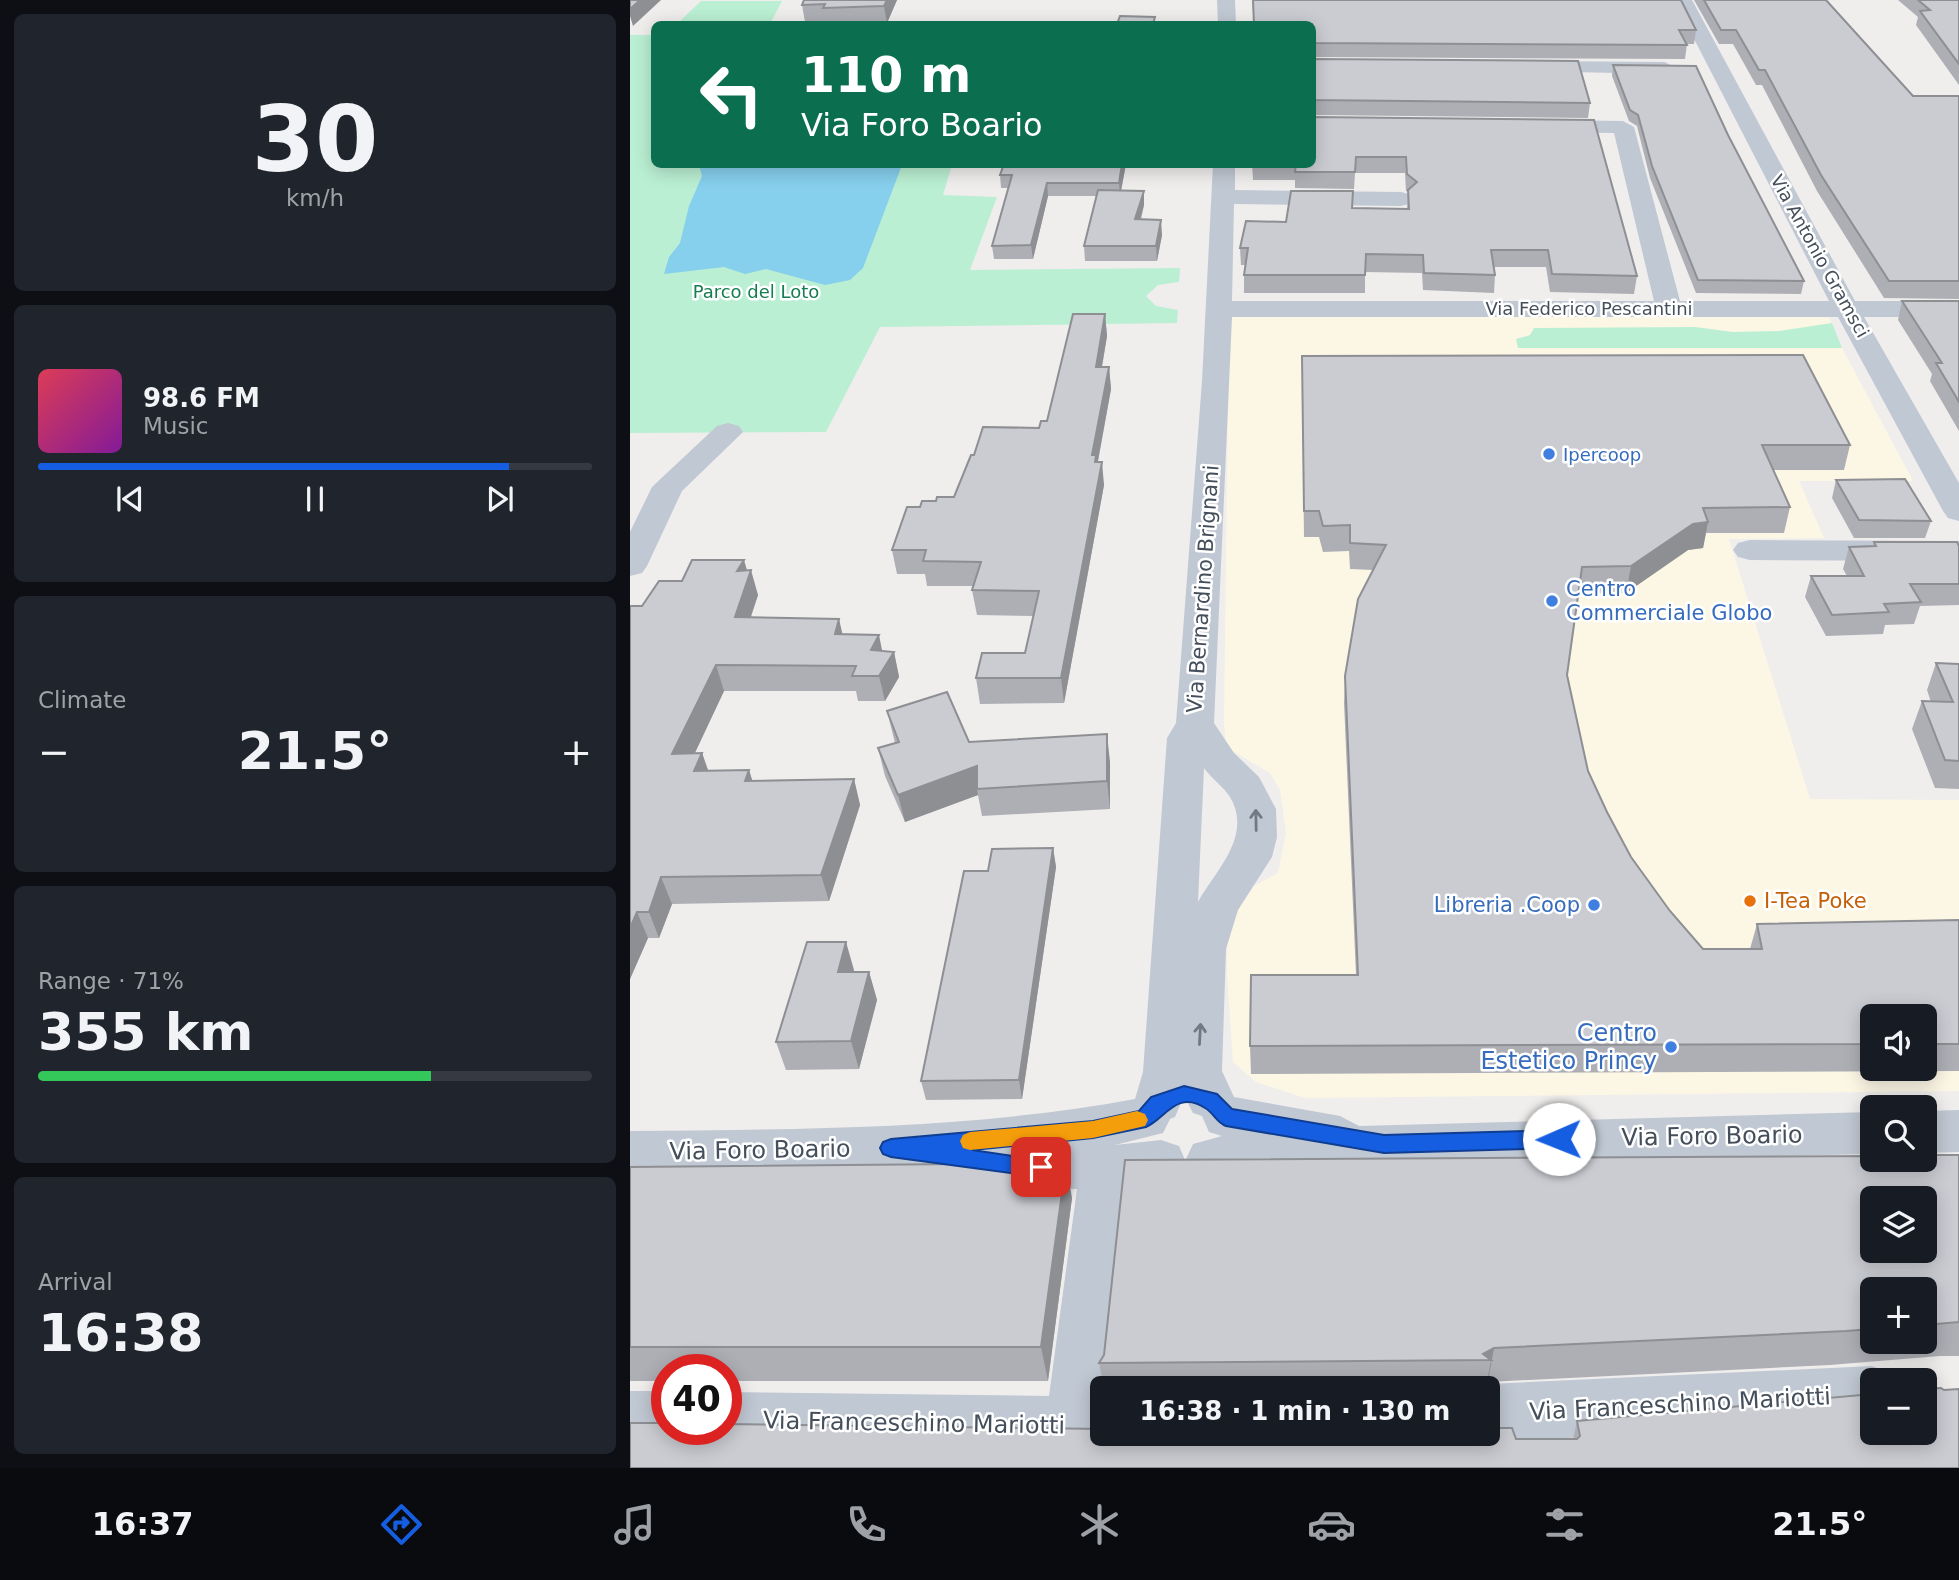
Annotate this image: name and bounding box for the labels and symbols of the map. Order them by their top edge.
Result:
street label: Via Antonio Gramsci [1767,171,1873,341]
park label: Parco del Loto [693,281,819,302]
street label: Via Federico Pescantini [1485,298,1693,319]
place label: Ipercoop [1563,444,1641,465]
marker: Ipercoop [1541,446,1557,462]
street label: Via Bernardino Brignani [1182,464,1224,714]
place label: Centro Commerciale Globo [1566,577,1772,625]
marker: Centro Commerciale Globo [1544,593,1560,609]
one-way arrow [1249,809,1263,832]
place label: I-Tea Poke [1764,889,1867,913]
place label: Libreria .Coop [1434,893,1580,917]
marker: I-Tea Poke [1742,893,1758,909]
marker: Libreria .Coop [1586,897,1602,913]
place label: Centro Estetico Princy [1480,1019,1657,1075]
one-way arrow [1193,1023,1206,1046]
marker: Centro Estetico Princy [1663,1039,1679,1055]
position arrow [1522,1102,1596,1176]
street label: Via Foro Boario [1621,1120,1803,1152]
street label: Via Foro Boario [669,1134,851,1166]
pin [1011,1137,1071,1197]
speed limit sign: 40 [651,1354,742,1445]
street label: Via Franceschino Mariotti [1529,1382,1831,1426]
street label: Via Franceschino Mariotti [763,1406,1065,1440]

